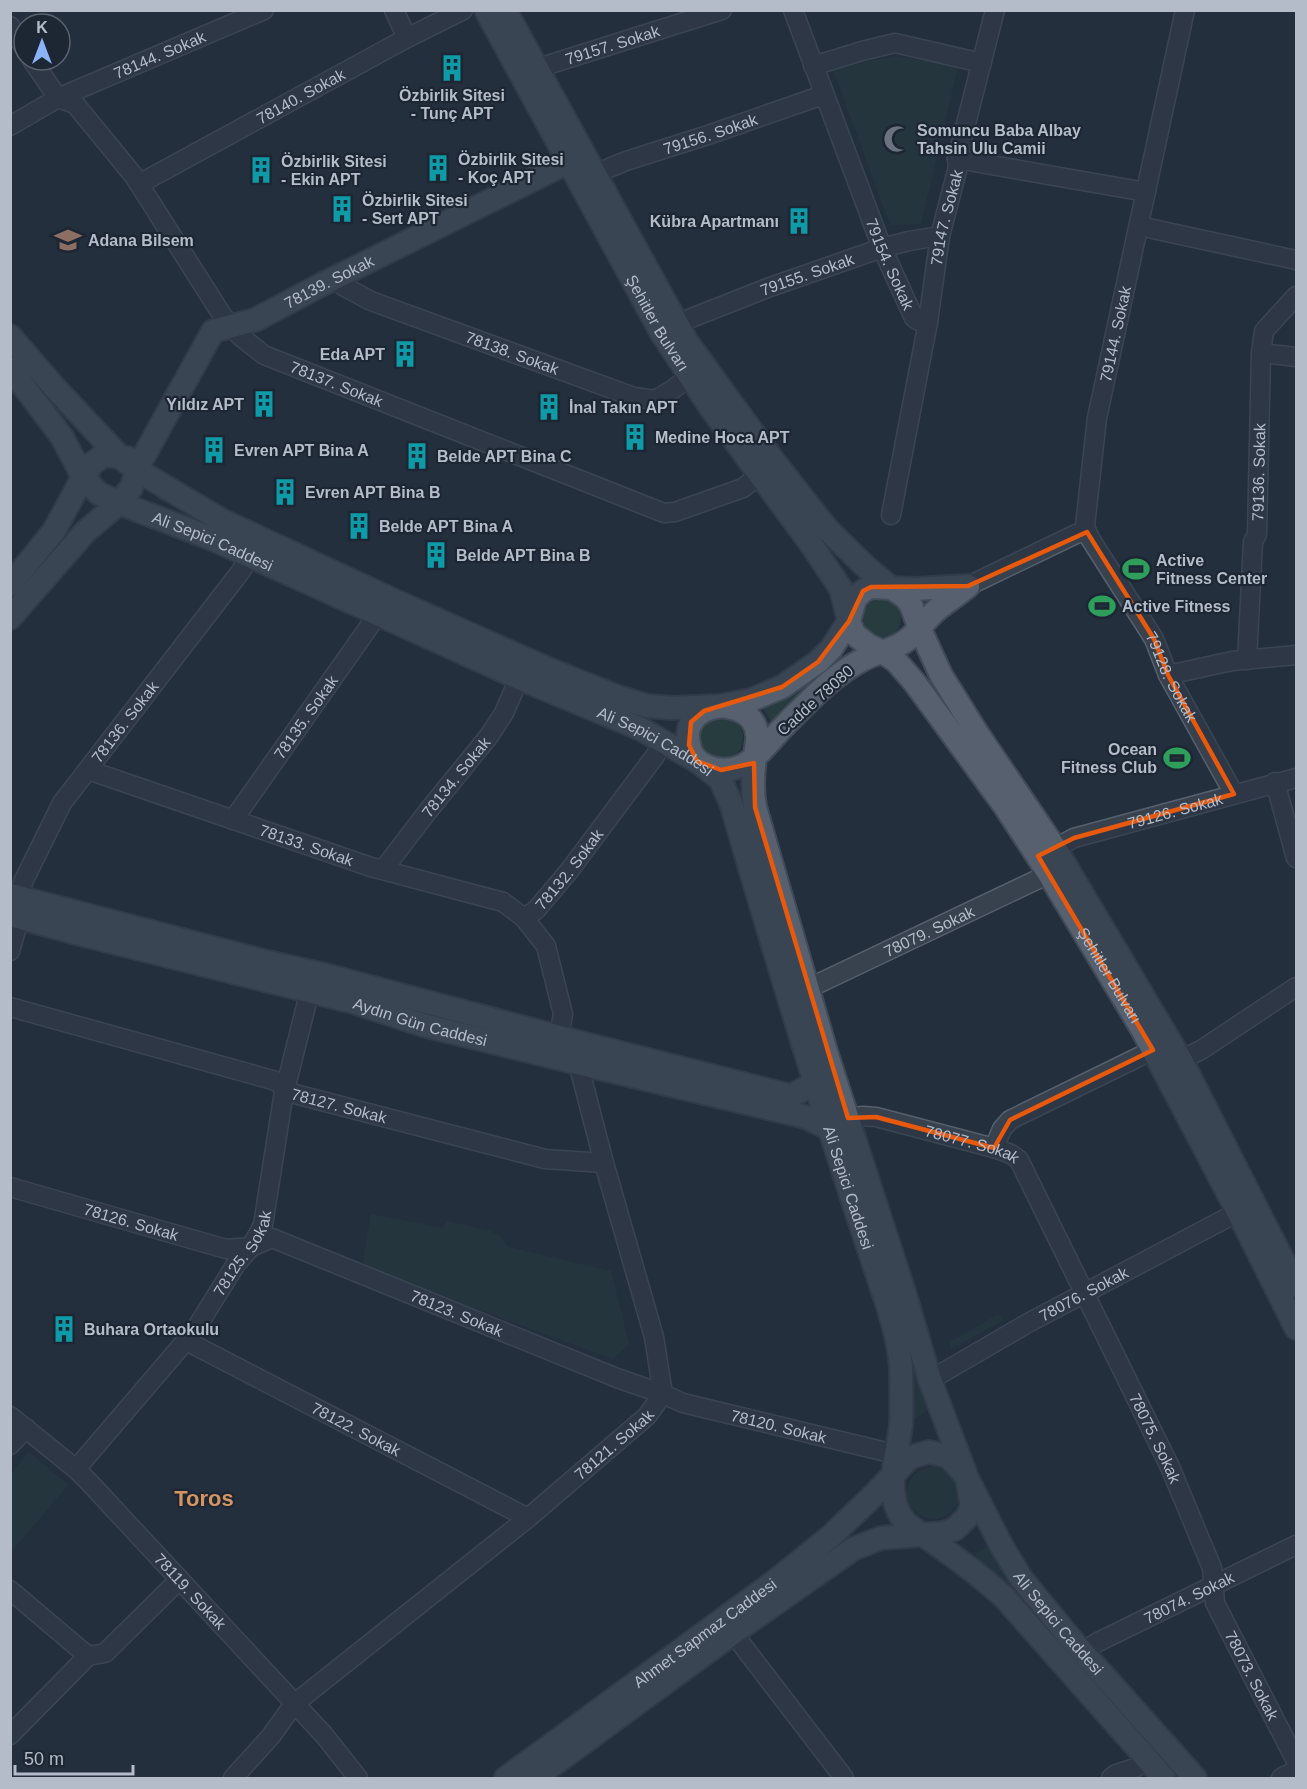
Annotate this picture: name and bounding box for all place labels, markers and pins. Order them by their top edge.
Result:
building icon: Özbirlik Sitesi - Tunç APT [437,53,467,83]
place label: Özbirlik Sitesi - Tunç APT [399,86,505,122]
place label: Somuncu Baba Albay Tahsin Ulu Camii [917,122,1081,157]
mosque icon: Somuncu Baba Albay Tahsin Ulu Camii [882,124,912,154]
place label: Özbirlik Sitesi - Koç APT [458,150,564,186]
place label: Özbirlik Sitesi - Ekin APT [281,152,387,188]
building icon: Özbirlik Sitesi - Koç APT [423,153,453,183]
building icon: Özbirlik Sitesi - Ekin APT [246,155,276,185]
place label: Özbirlik Sitesi - Sert APT [362,191,468,227]
building icon: Özbirlik Sitesi - Sert APT [327,194,357,224]
building icon: Kübra Apartmanı [784,206,814,236]
place label: Kübra Apartmanı [650,213,779,230]
school or university icon: Adana Bilsem [53,225,83,255]
place label: Adana Bilsem [88,232,194,249]
building icon: Eda APT [390,339,420,369]
place label: Eda APT [320,346,385,363]
building icon: Yıldız APT [249,389,279,419]
building icon: İnal Takın APT [534,392,564,422]
place label: Yıldız APT [166,396,244,413]
place label: İnal Takın APT [569,399,678,416]
building icon: Medine Hoca APT [620,422,650,452]
place label: Medine Hoca APT [655,429,790,446]
building icon: Evren APT Bina A [199,435,229,465]
building icon: Belde APT Bina C [402,441,432,471]
place label: Evren APT Bina A [234,442,369,459]
place label: Belde APT Bina C [437,448,572,465]
building icon: Evren APT Bina B [270,477,300,507]
place label: Evren APT Bina B [305,484,440,501]
building icon: Belde APT Bina A [344,511,374,541]
place label: Belde APT Bina A [379,518,513,535]
building icon: Belde APT Bina B [421,540,451,570]
place label: Belde APT Bina B [456,547,591,564]
place label: Active Fitness Center [1156,552,1267,587]
sports icon: Active Fitness Center [1121,554,1151,584]
sports icon: Active Fitness [1087,591,1117,621]
place label: Active Fitness [1122,598,1231,615]
place label: Ocean Fitness Club [1061,741,1157,776]
sports icon: Ocean Fitness Club [1162,743,1192,773]
building icon: Buhara Ortaokulu [49,1314,79,1344]
place label: Buhara Ortaokulu [84,1321,219,1338]

